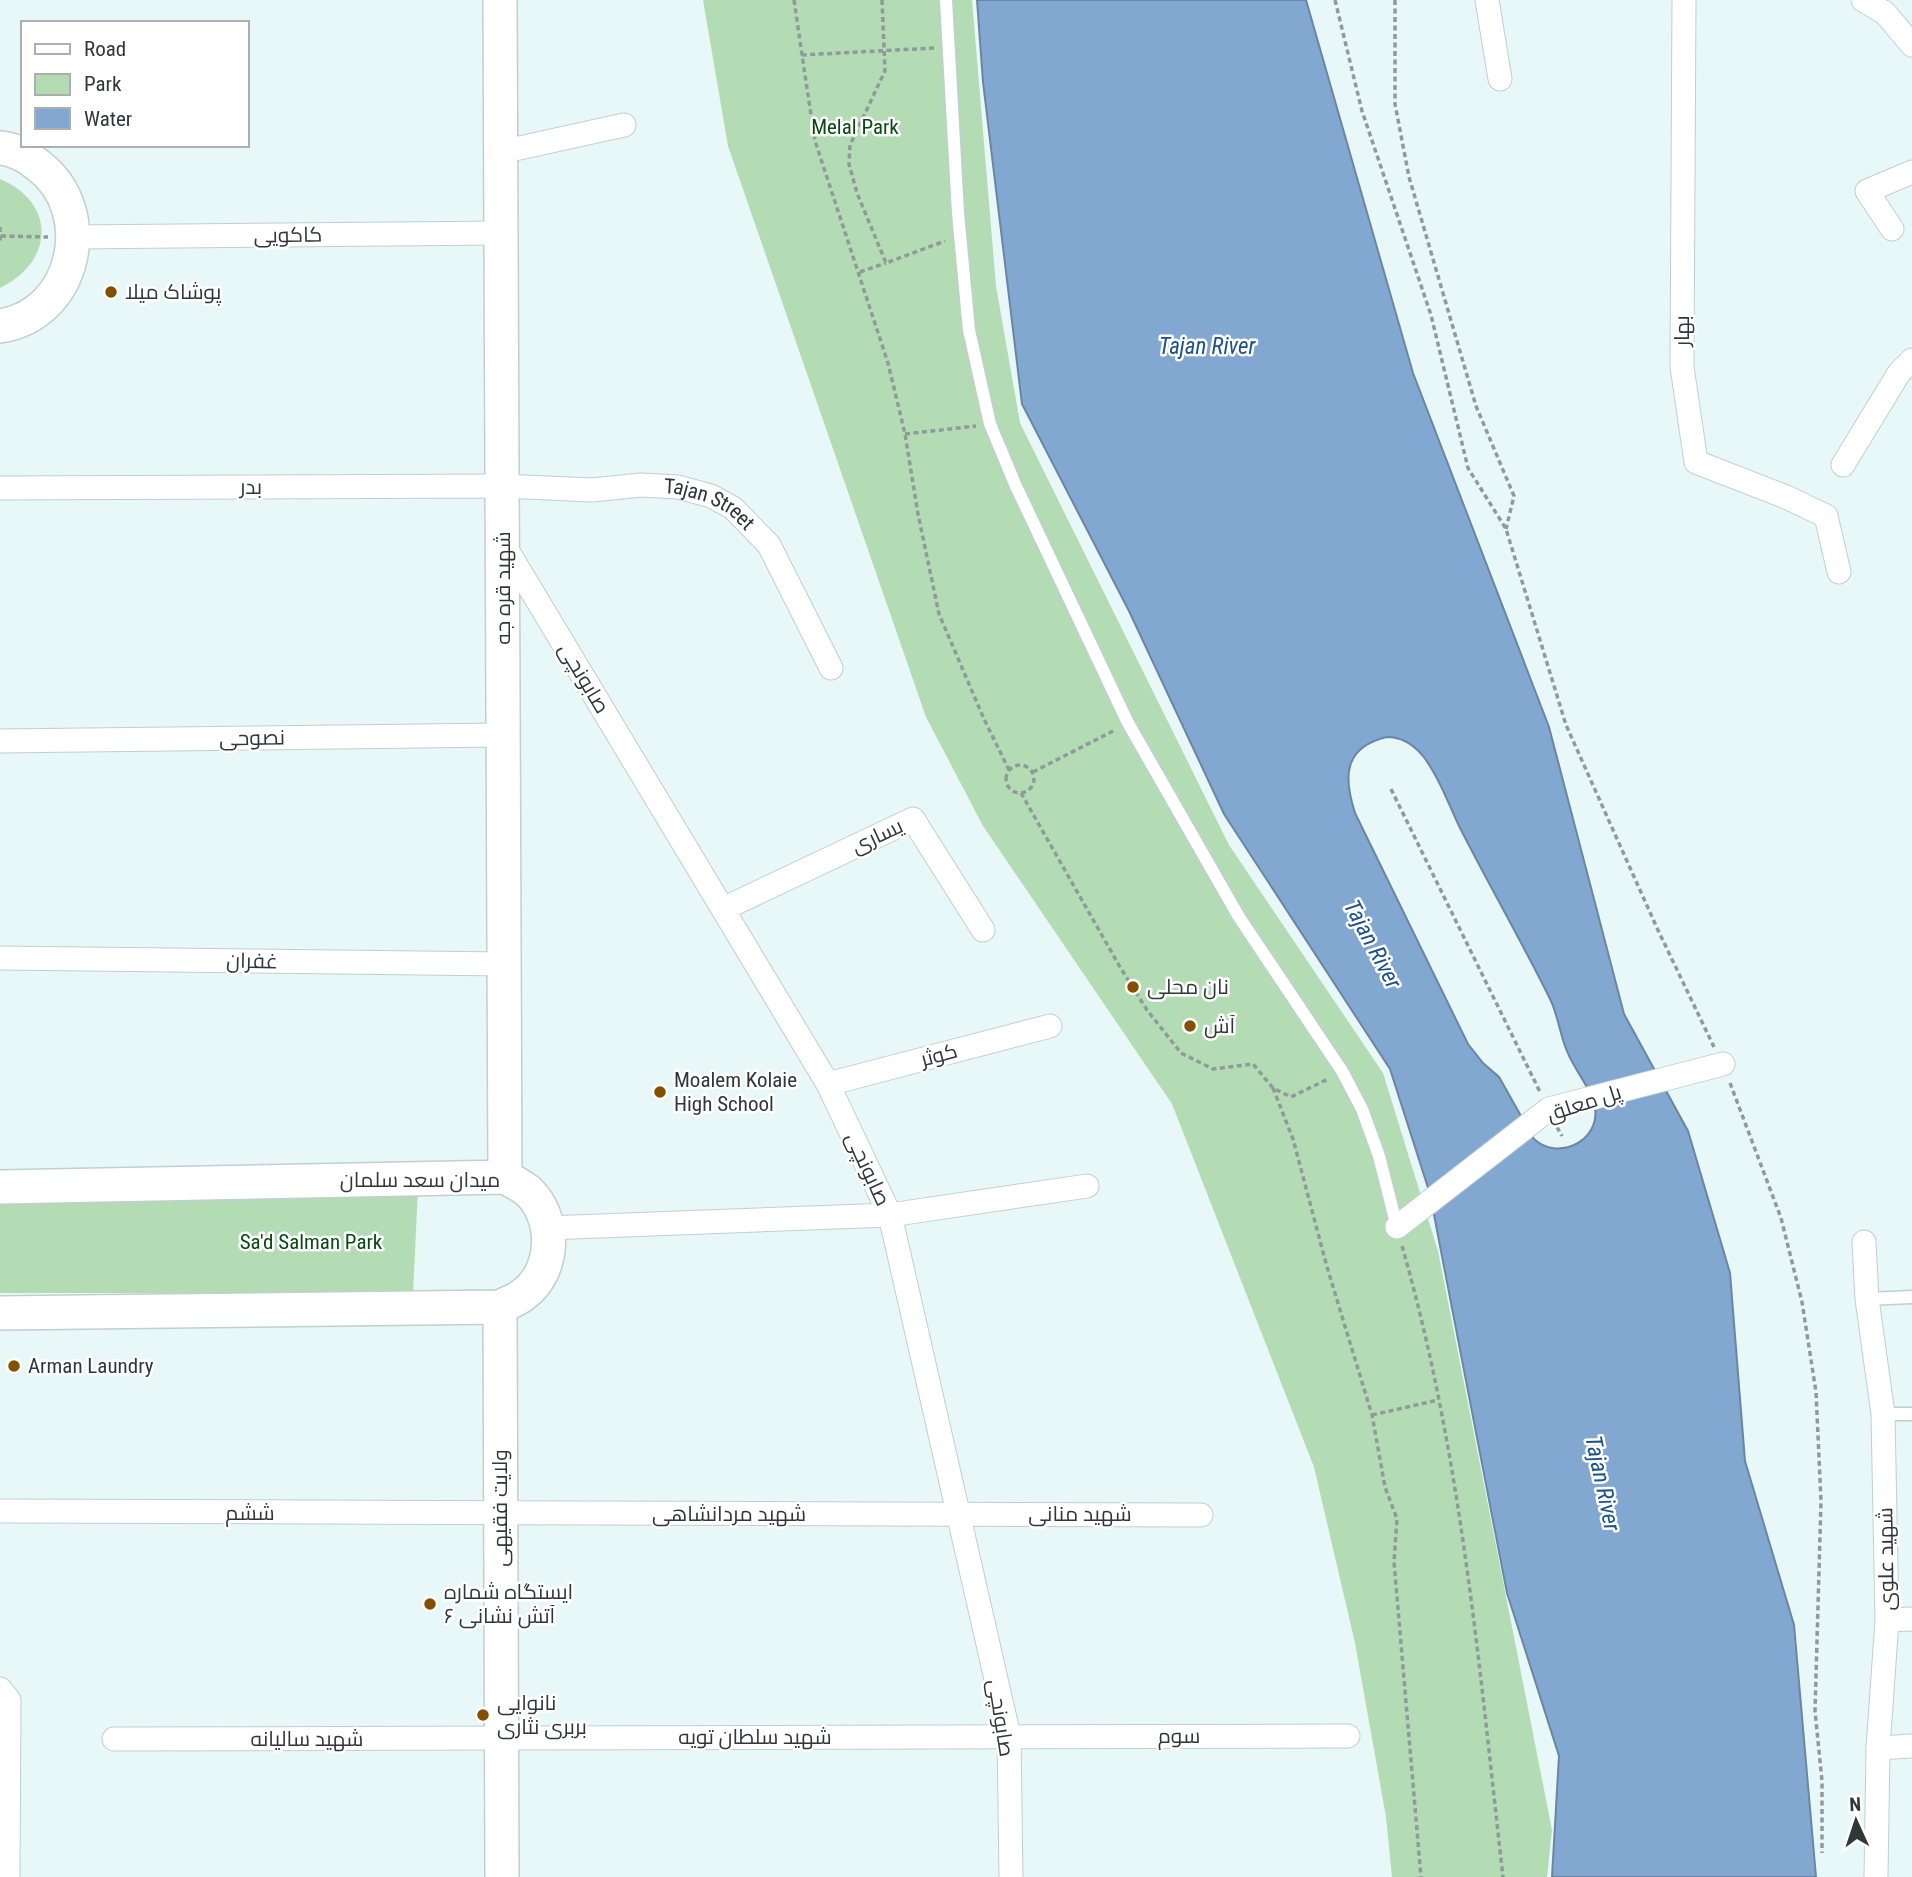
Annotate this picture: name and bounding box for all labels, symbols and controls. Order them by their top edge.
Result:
legend [21,21,248,147]
text: Road [84,37,126,61]
text: Park [84,72,122,96]
text: Water [84,107,132,131]
park label: Melal Park [811,115,899,139]
street label: کاکویی [253,222,323,249]
place label: پوشاک میلا [125,280,222,306]
marker: پوشاک میلا [103,284,119,300]
street label: بهار [1670,315,1695,348]
water label: Tajan River [1159,333,1256,360]
street label: Tajan Street [664,474,760,535]
street label: بدر [239,475,262,499]
street label: شهید قره جه [491,531,516,645]
street label: صابونچی [552,638,614,719]
street label: نصوحی [219,725,285,752]
street label: یساری [847,814,907,859]
water label: Tajan River [1338,895,1408,994]
street label: غفران [226,949,278,974]
place label: نان محلی [1147,975,1229,1000]
marker: نان محلی [1125,979,1141,995]
place label: آش [1204,1014,1235,1039]
marker: آش [1182,1018,1198,1034]
street label: کوثر [917,1039,960,1072]
place label: Moalem Kolaie High School [674,1068,797,1116]
street label: پل معلق [1544,1080,1625,1128]
marker: Moalem Kolaie High School [652,1084,668,1100]
street label: صابونچی [839,1129,895,1210]
street label: میدان سعد سلمان [340,1168,500,1193]
park label: Sa'd Salman Park [240,1230,383,1254]
place label: Arman Laundry [28,1354,154,1378]
marker: Arman Laundry [6,1358,22,1374]
water label: Tajan River [1579,1433,1626,1534]
street label: ولایت فقیهی [488,1449,513,1567]
street label: ششم [225,1501,275,1527]
street label: شهید مردانشاهی [652,1502,806,1527]
street label: شهید منانی [1028,1502,1132,1527]
street label: شهید علوی [1873,1507,1900,1611]
place label: ایستگاه شماره ۶ آتش نشانی [444,1580,573,1629]
marker: ایستگاه شماره ۶ آتش نشانی [422,1596,438,1612]
street label: صابونچی [981,1678,1019,1759]
place label: نانوایی بربری نثاری [497,1691,587,1740]
marker: نانوایی بربری نثاری [475,1707,491,1723]
street label: سوم [1158,1724,1200,1750]
street label: شهید سلطان تویه [678,1725,832,1750]
street label: شهید سالیانه [251,1727,363,1752]
north arrow [1821,1786,1891,1856]
text: N [1849,1793,1862,1816]

